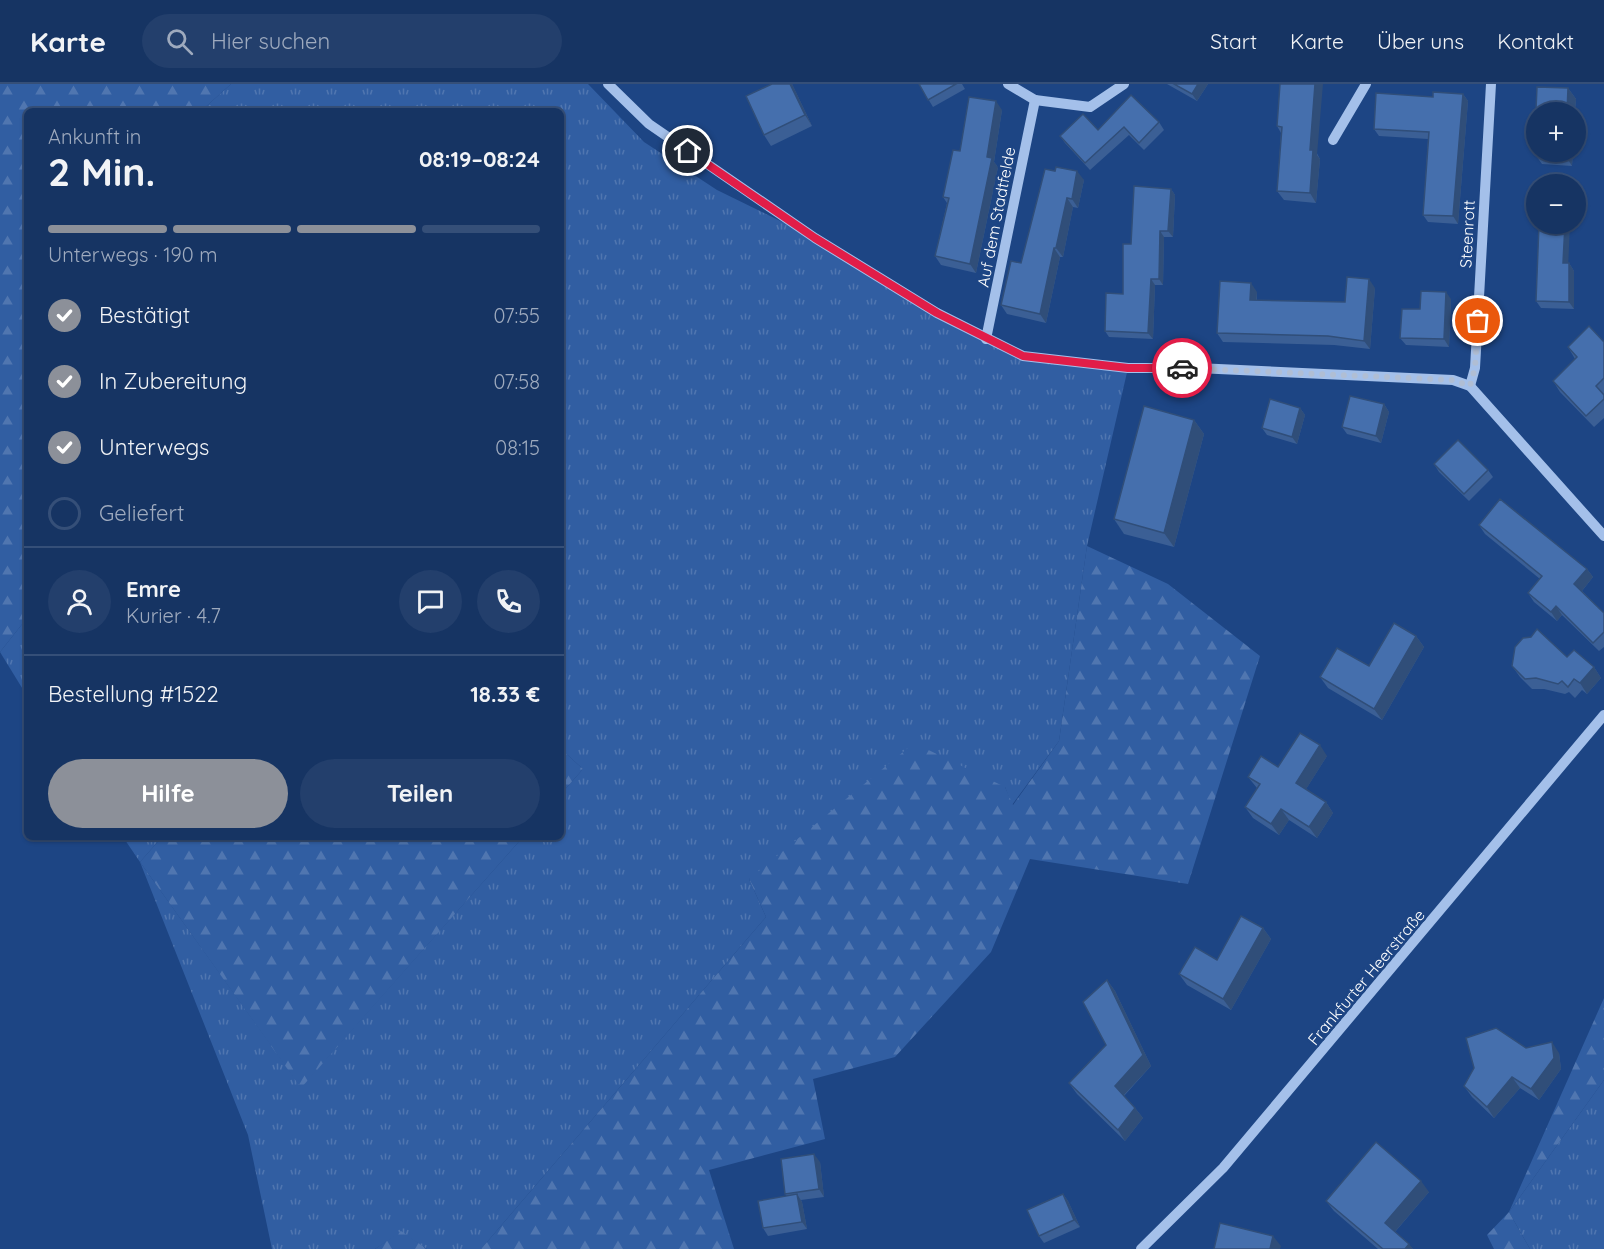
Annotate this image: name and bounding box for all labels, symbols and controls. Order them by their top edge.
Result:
search box [142,14,562,68]
text: Karte [30,24,106,59]
icon: search [163,25,196,58]
text: Hier suchen [211,27,330,55]
text: Start [1210,28,1257,54]
text: Karte [1290,28,1344,54]
text: Über uns [1377,28,1464,54]
text: Kontakt [1497,28,1574,54]
map controls [1526,102,1586,234]
button: + [1526,102,1586,162]
text: Ankunft in [48,124,141,149]
pin [662,125,713,176]
icon: home [671,134,704,167]
text: 08:19–08:24 [419,145,540,173]
street label: Auf dem Stadtfelde [973,145,1019,289]
text: 2 Min. [48,147,155,196]
button: − [1526,174,1586,234]
street label: Steenrott [1455,200,1479,268]
text: Unterwegs · 190 m [48,242,217,267]
pin [1452,295,1503,346]
icon: check [48,299,81,332]
text: Bestätigt [99,301,190,329]
text: 07:55 [493,303,540,328]
icon: bag [1461,304,1494,337]
courier [1152,338,1212,398]
icon: car [1166,352,1199,385]
icon: check [48,365,81,398]
text: In Zubereitung [99,367,247,395]
text: 07:58 [494,369,540,394]
icon: check [48,431,81,464]
text: Unterwegs [99,433,209,461]
text: 08:15 [495,435,540,460]
text: Geliefert [99,499,184,527]
button: person [48,570,111,633]
button: chat [399,570,462,633]
button: phone [477,570,540,633]
text: Emre [126,575,181,603]
text: Kurier · 4.7 [126,603,221,628]
text: Bestellung #1522 [48,680,219,708]
text: 18.33 € [470,680,540,708]
button: Hilfe [48,759,288,828]
button: Teilen [300,759,540,828]
street label: Frankfurter Heerstraße [1303,905,1429,1049]

